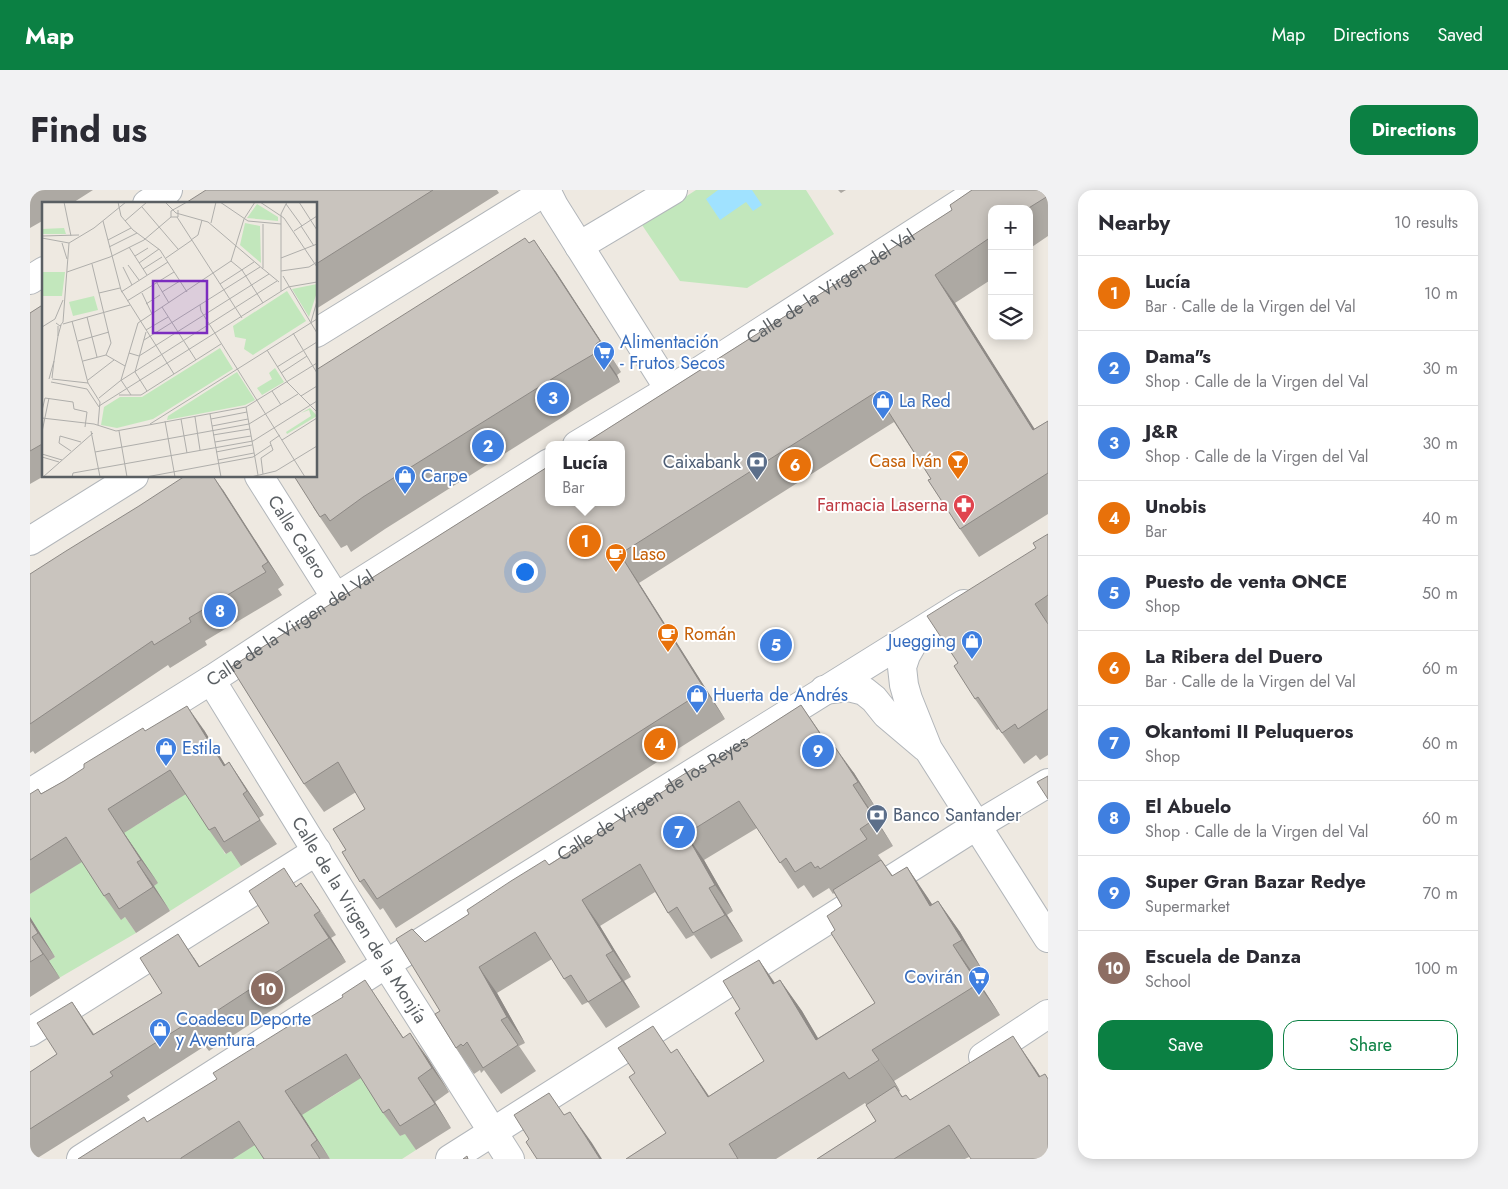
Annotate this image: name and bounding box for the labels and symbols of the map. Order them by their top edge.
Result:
inset map [42,202,318,478]
street label: Calle de la Virgen del Val [741,223,920,351]
place label: Alimentación - Frutos Secos [620,329,725,376]
supermarket icon: Alimentación - Frutos Secos [592,340,616,371]
pin: 3 [537,379,569,417]
place label: La Red [899,388,951,414]
shop icon: La Red [871,389,895,420]
pin: 2 [472,427,504,465]
pin: 6 [779,446,811,484]
place label: Casa Iván [869,448,942,474]
place label: Caixabank [663,449,741,475]
bar icon: Casa Iván [946,449,970,480]
bank icon: Caixabank [745,450,769,481]
place label: Carpe [421,463,468,489]
shop icon: Carpe [393,464,417,495]
street label: Calle Calero [261,490,334,584]
place label: Farmacia Laserna [817,492,948,518]
pharmacy icon: Farmacia Laserna [952,493,976,524]
pin: 1 [569,522,601,560]
place label: Laso [632,541,666,567]
cafe icon: Laso [604,542,628,573]
your location [512,559,538,585]
street label: Calle de la Virgen del Val [201,564,379,693]
pin: 8 [204,592,236,630]
place label: Román [684,621,736,647]
cafe icon: Román [656,622,680,653]
pin: 5 [760,626,792,664]
place label: Juegging [886,628,956,654]
shop icon: Juegging [960,629,984,660]
place label: Huerta de Andrés [713,682,848,708]
shop icon: Huerta de Andrés [685,683,709,714]
pin: 4 [644,725,676,763]
street label: Calle de Virgen de los Reyes [552,729,753,867]
pin: 9 [802,732,834,770]
place label: Estila [182,735,221,761]
shop icon: Estila [154,736,178,767]
place label: Banco Santander [893,802,1022,828]
bank icon: Banco Santander [865,803,889,834]
street label: Calle de la Virgen de la Monjía [285,812,433,1028]
pin: 7 [663,813,695,851]
place label: Covirán [904,964,963,990]
supermarket icon: Covirán [967,965,991,996]
pin: 10 [251,970,283,1008]
place label: Coadecu Deporte y Aventura [176,1006,311,1053]
shop icon: Coadecu Deporte y Aventura [148,1017,172,1048]

